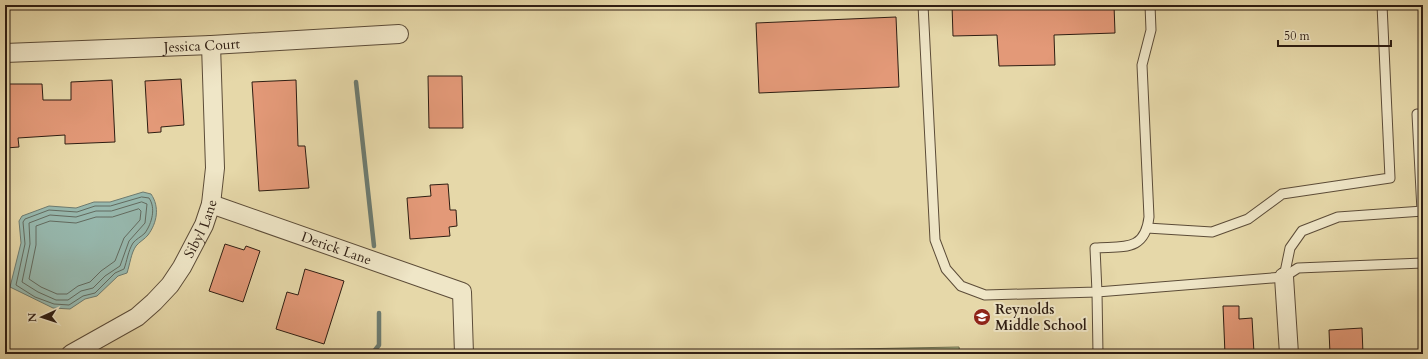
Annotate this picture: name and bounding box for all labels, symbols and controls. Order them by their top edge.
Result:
scale bar [1278,22,1391,48]
text: 50 m [1284,28,1311,44]
street label: Jessica Court [161,34,241,57]
street label: Sibyl Lane [179,199,221,261]
street label: Derick Lane [299,227,374,270]
north arrow [22,297,62,337]
place label: Reynolds Middle School [995,300,1087,335]
school or university icon: Reynolds Middle School [972,307,992,327]
text: N [25,312,40,323]

